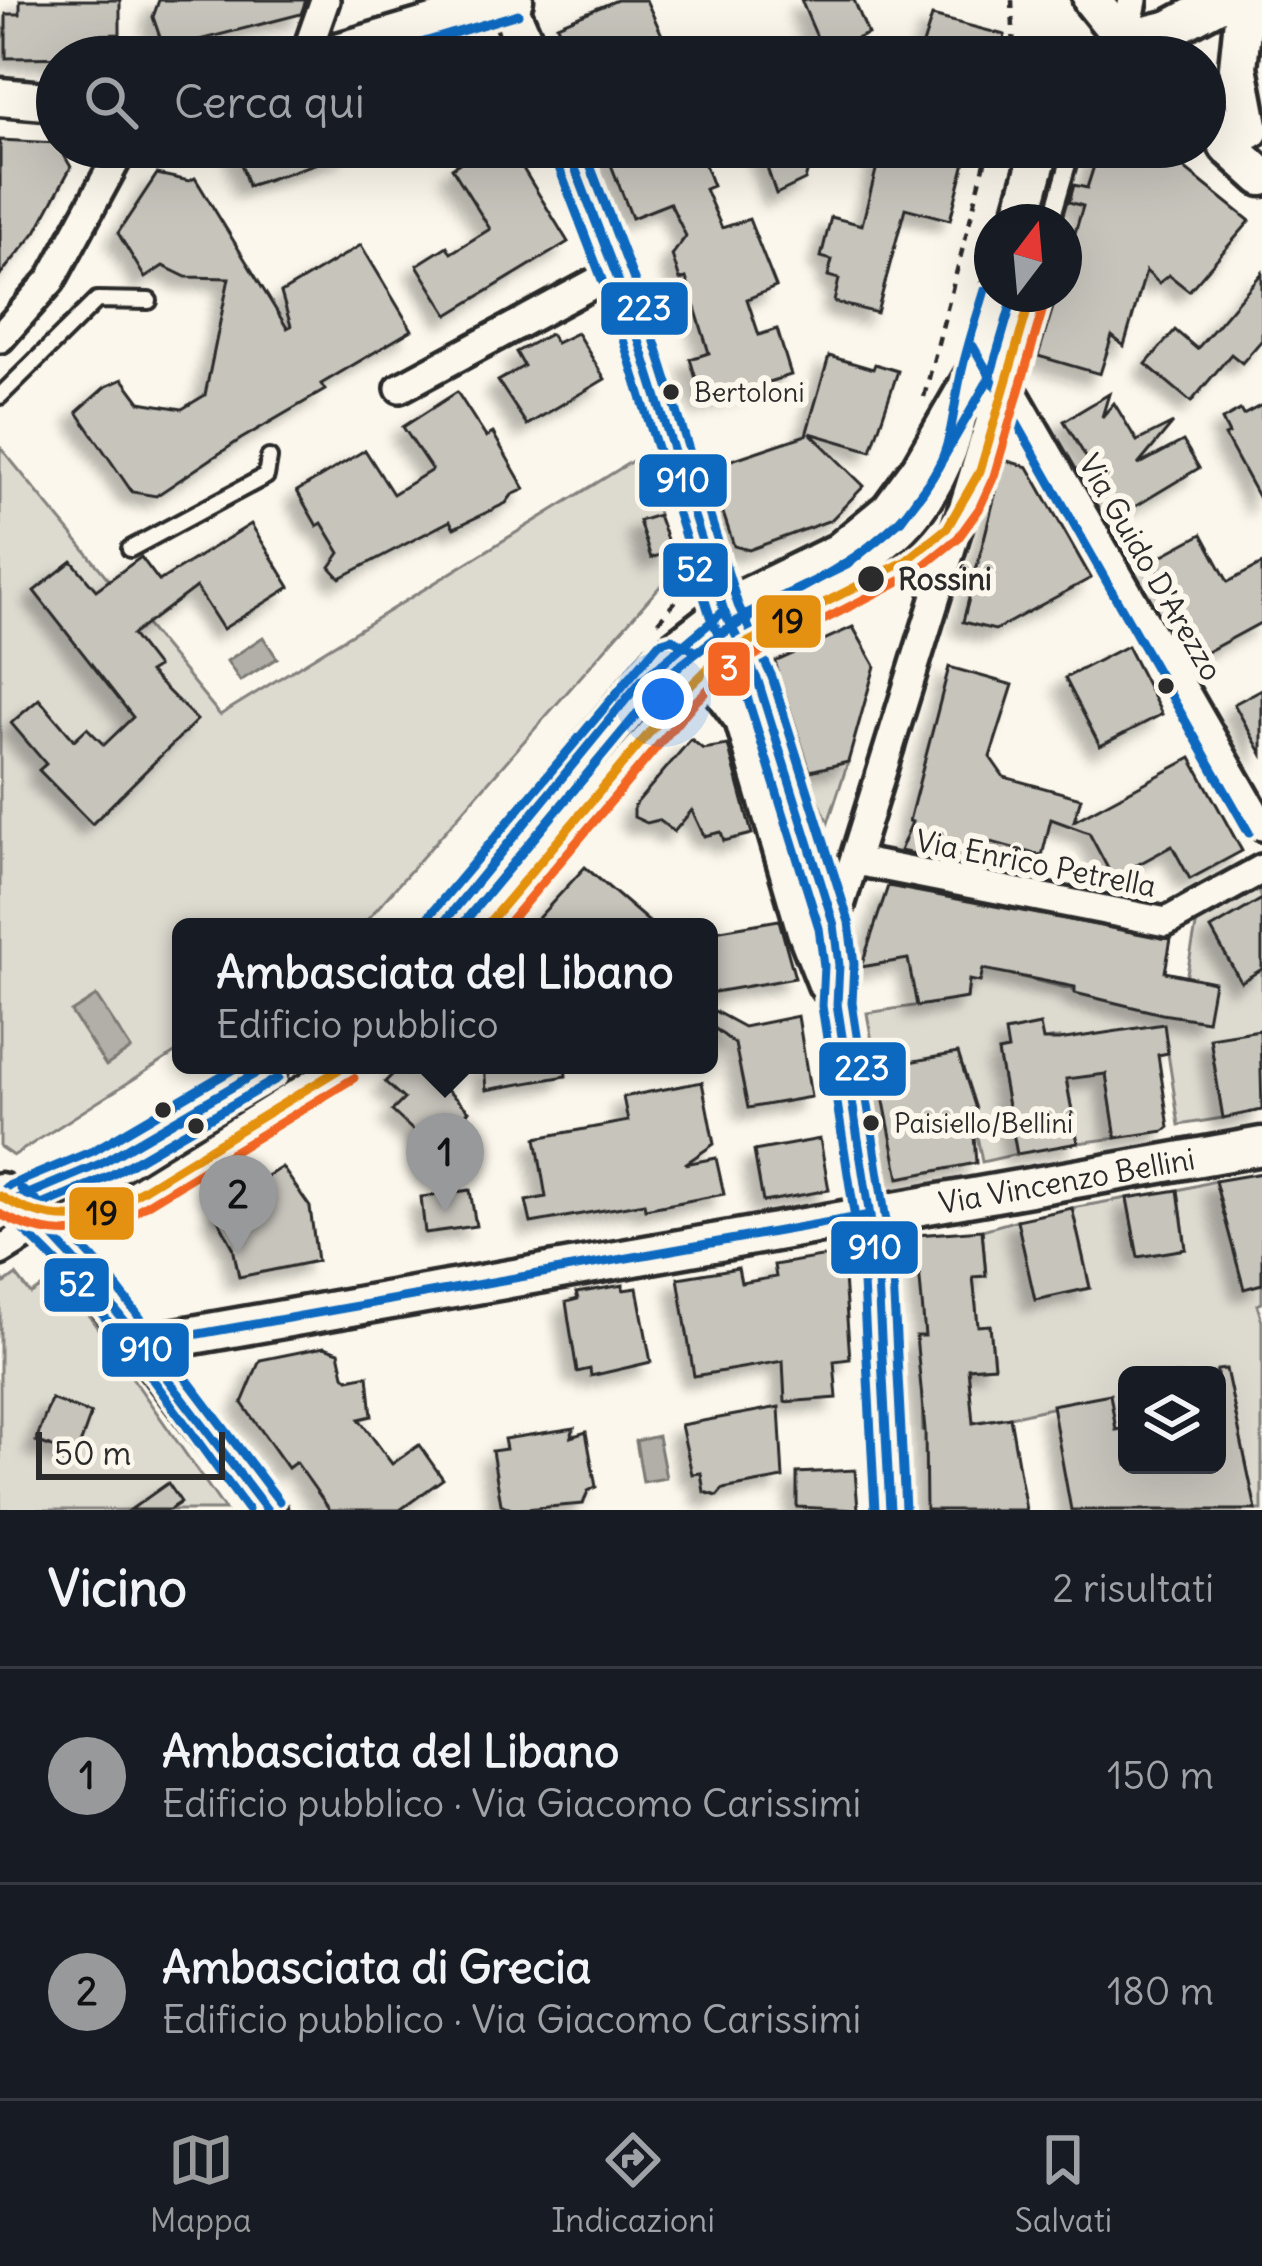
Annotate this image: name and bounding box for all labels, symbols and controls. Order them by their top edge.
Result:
search box [36,36,1226,168]
icon: search [78,69,144,135]
text: Cerca qui [174,74,365,130]
north arrow [974,204,1082,312]
line badge: 223 [599,280,690,337]
text: 223 [617,287,671,329]
place label: Bertoloni [694,375,804,409]
marker: Bertoloni [660,381,682,403]
street label: Via Guido D'Arezzo [1071,447,1231,687]
line badge: 910 [637,452,729,509]
text: 910 [656,459,710,501]
line badge: 52 [661,541,730,599]
text: 52 [676,548,714,590]
place label: Rossini [898,560,992,598]
marker: Rossini [855,563,887,595]
line badge: 19 [754,593,823,650]
text: 19 [772,600,804,642]
line badge: 3 [706,640,752,698]
text: 3 [720,647,738,689]
your location [633,669,693,729]
unlabelled marker [1155,675,1177,697]
street label: Via Enrico Petrella [913,821,1159,905]
popup [172,918,718,1074]
text: Ambasciata del Libano [216,944,674,1000]
text: Edificio pubblico [216,1000,499,1049]
line badge: 223 [817,1040,908,1098]
text: 223 [835,1047,889,1089]
unlabelled marker [152,1099,174,1121]
place label: Paisiello/Bellini [894,1106,1073,1140]
marker: Paisiello/Bellini [860,1112,882,1134]
pin: 1 [406,1113,484,1212]
unlabelled marker [185,1115,207,1137]
street label: Via Vincenzo Bellini [936,1139,1198,1222]
pin: 2 [199,1155,277,1254]
line badge: 19 [67,1185,136,1242]
text: 19 [86,1192,118,1234]
line badge: 910 [829,1219,920,1276]
text: 910 [848,1226,902,1268]
line badge: 52 [42,1256,111,1314]
text: 52 [58,1263,96,1305]
line badge: 910 [100,1321,191,1379]
text: 910 [119,1328,173,1370]
map controls [1118,1366,1226,1474]
button: layers [1118,1366,1226,1474]
scale bar [36,1426,225,1479]
text: 50 m [54,1432,131,1474]
text: Vicino [48,1556,187,1620]
text: 2 risultati [1052,1564,1214,1613]
text: Ambasciata del Libano [162,1723,619,1779]
text: 1 [79,1751,95,1800]
text: 150 m [1107,1751,1214,1800]
text: Edificio pubblico · Via Giacomo Carissimi [162,1779,861,1828]
text: Ambasciata di Grecia [162,1939,591,1995]
text: 2 [76,1967,98,2016]
text: 180 m [1107,1967,1214,2016]
text: Edificio pubblico · Via Giacomo Carissimi [162,1995,861,2044]
tab: Mappa [150,2127,252,2241]
tab: Indicazioni [551,2127,715,2241]
tab: Salvati [1014,2127,1112,2241]

